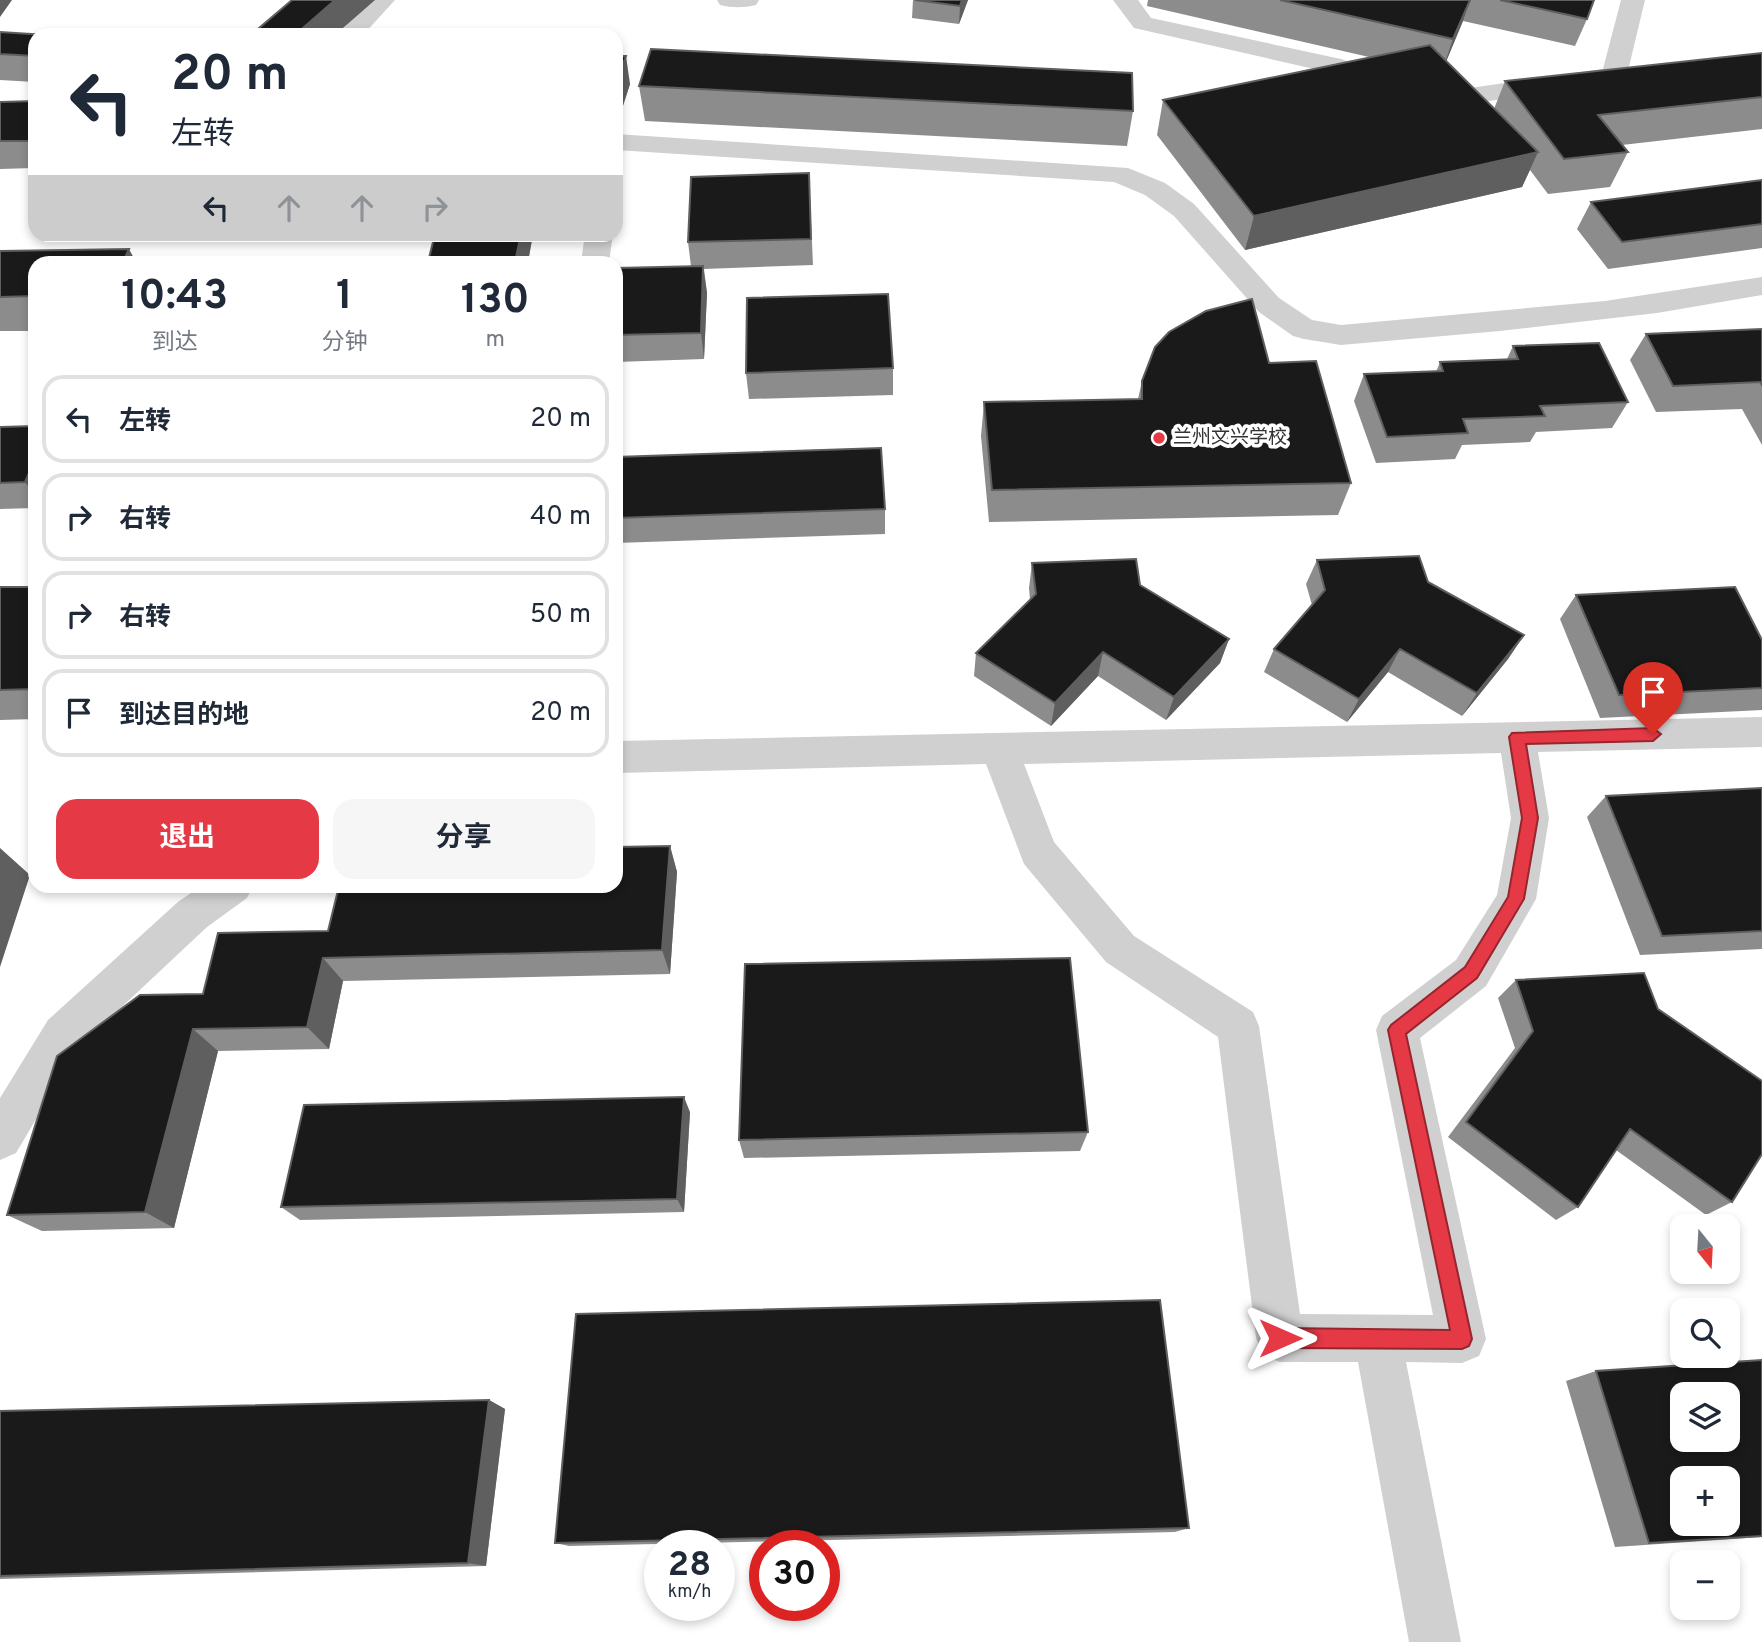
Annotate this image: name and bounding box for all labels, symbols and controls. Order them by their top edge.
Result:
text: 20 m [171,46,288,108]
icon: left [56,56,147,147]
text: 左转 [171,116,235,156]
icon: left [197,189,235,227]
icon: ahead [270,189,308,227]
icon: ahead [343,189,381,227]
icon: right [416,189,454,227]
text: 10:43 [121,271,228,324]
text: 1 [336,271,353,324]
text: 130 [461,275,530,328]
text: m [485,326,505,355]
text: 到达 [152,329,198,358]
text: 分钟 [321,329,367,358]
icon: left [60,400,98,438]
text: 20 m [530,403,591,436]
text: 左转 [119,406,171,439]
place label: 兰州文兴学校 [1173,426,1287,450]
marker: 兰州文兴学校 [1151,430,1167,446]
icon: right [60,498,98,536]
text: 40 m [530,501,591,534]
text: 右转 [119,504,171,537]
icon: right [60,596,98,634]
text: 50 m [530,599,591,632]
text: 右转 [119,602,171,635]
pin [1623,662,1683,734]
icon: arrive [1634,673,1672,711]
icon: arrive [60,694,98,732]
text: 20 m [530,697,591,730]
text: 到达目的地 [119,700,249,733]
button: 退出 [56,799,319,879]
button: 分享 [333,799,595,879]
north arrow [1670,1214,1740,1284]
map controls [1670,1214,1740,1620]
button: search [1670,1298,1740,1368]
position arrow [1243,1301,1317,1375]
button: layers [1670,1382,1740,1452]
button: + [1670,1466,1740,1536]
speed limit sign: 30 [749,1530,840,1621]
text: 28 [668,1544,711,1588]
button: − [1670,1550,1740,1620]
text: km/h [668,1581,711,1604]

